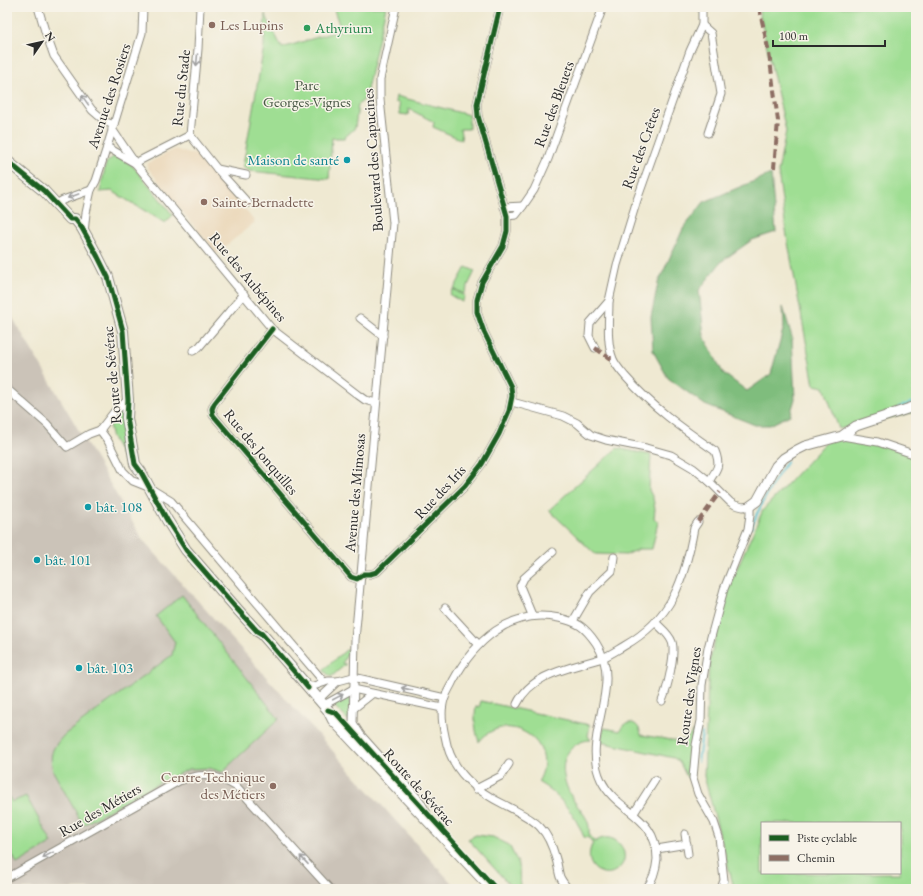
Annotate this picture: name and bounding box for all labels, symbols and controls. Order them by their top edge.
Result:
place label: Les Lupins [220,15,284,34]
place label: Athyrium [314,18,372,37]
marker: Les Lupins [207,20,217,30]
north arrow [22,22,62,62]
scale bar [773,22,885,48]
marker: Athyrium [302,23,312,33]
text: 100 m [779,28,809,44]
text: N [42,29,59,44]
street label: Avenue des Rosiers [82,41,135,152]
street label: Rue du Stade [167,48,194,127]
one-way arrow [194,53,201,66]
street label: Rue des Bleuets [529,58,578,150]
park label: Parc Georges-Vignes [263,75,351,111]
street label: Boulevard des Capucines [358,88,387,232]
one-way arrow [81,94,89,105]
street label: Rue des Crêtes [617,104,664,191]
place label: Maison de santé [247,150,339,169]
marker: Maison de santé [342,155,352,165]
place label: Sainte-Bernadette [212,192,314,211]
one-way arrow [68,193,80,201]
marker: Sainte-Bernadette [199,197,209,207]
street label: Rue des Aubépines [206,228,291,325]
street label: Route de Sévérac [98,325,125,425]
street label: Rue des Jonquilles [220,405,303,499]
street label: Avenue des Mimosas [340,433,369,554]
street label: Rue des Iris [410,460,470,523]
place label: bât. 108 [96,497,142,516]
marker: bât. 108 [83,502,93,512]
place label: bât. 101 [45,550,91,569]
marker: bât. 101 [32,555,42,565]
street label: Route des Vignes [672,645,705,747]
place label: bât. 103 [87,658,133,677]
marker: bât. 103 [74,663,84,673]
one-way arrow [401,685,414,693]
one-way arrow [332,693,344,700]
street label: Route de Sévérac [380,744,459,829]
place label: Centre Technique des Métiers [161,767,265,803]
street label: Rue des Métiers [55,778,144,841]
marker: Centre Technique des Métiers [268,781,278,791]
legend [761,822,901,874]
text: Piste cyclable [797,830,857,846]
text: Chemin [797,850,836,866]
one-way arrow [42,852,54,859]
one-way arrow [299,855,308,865]

